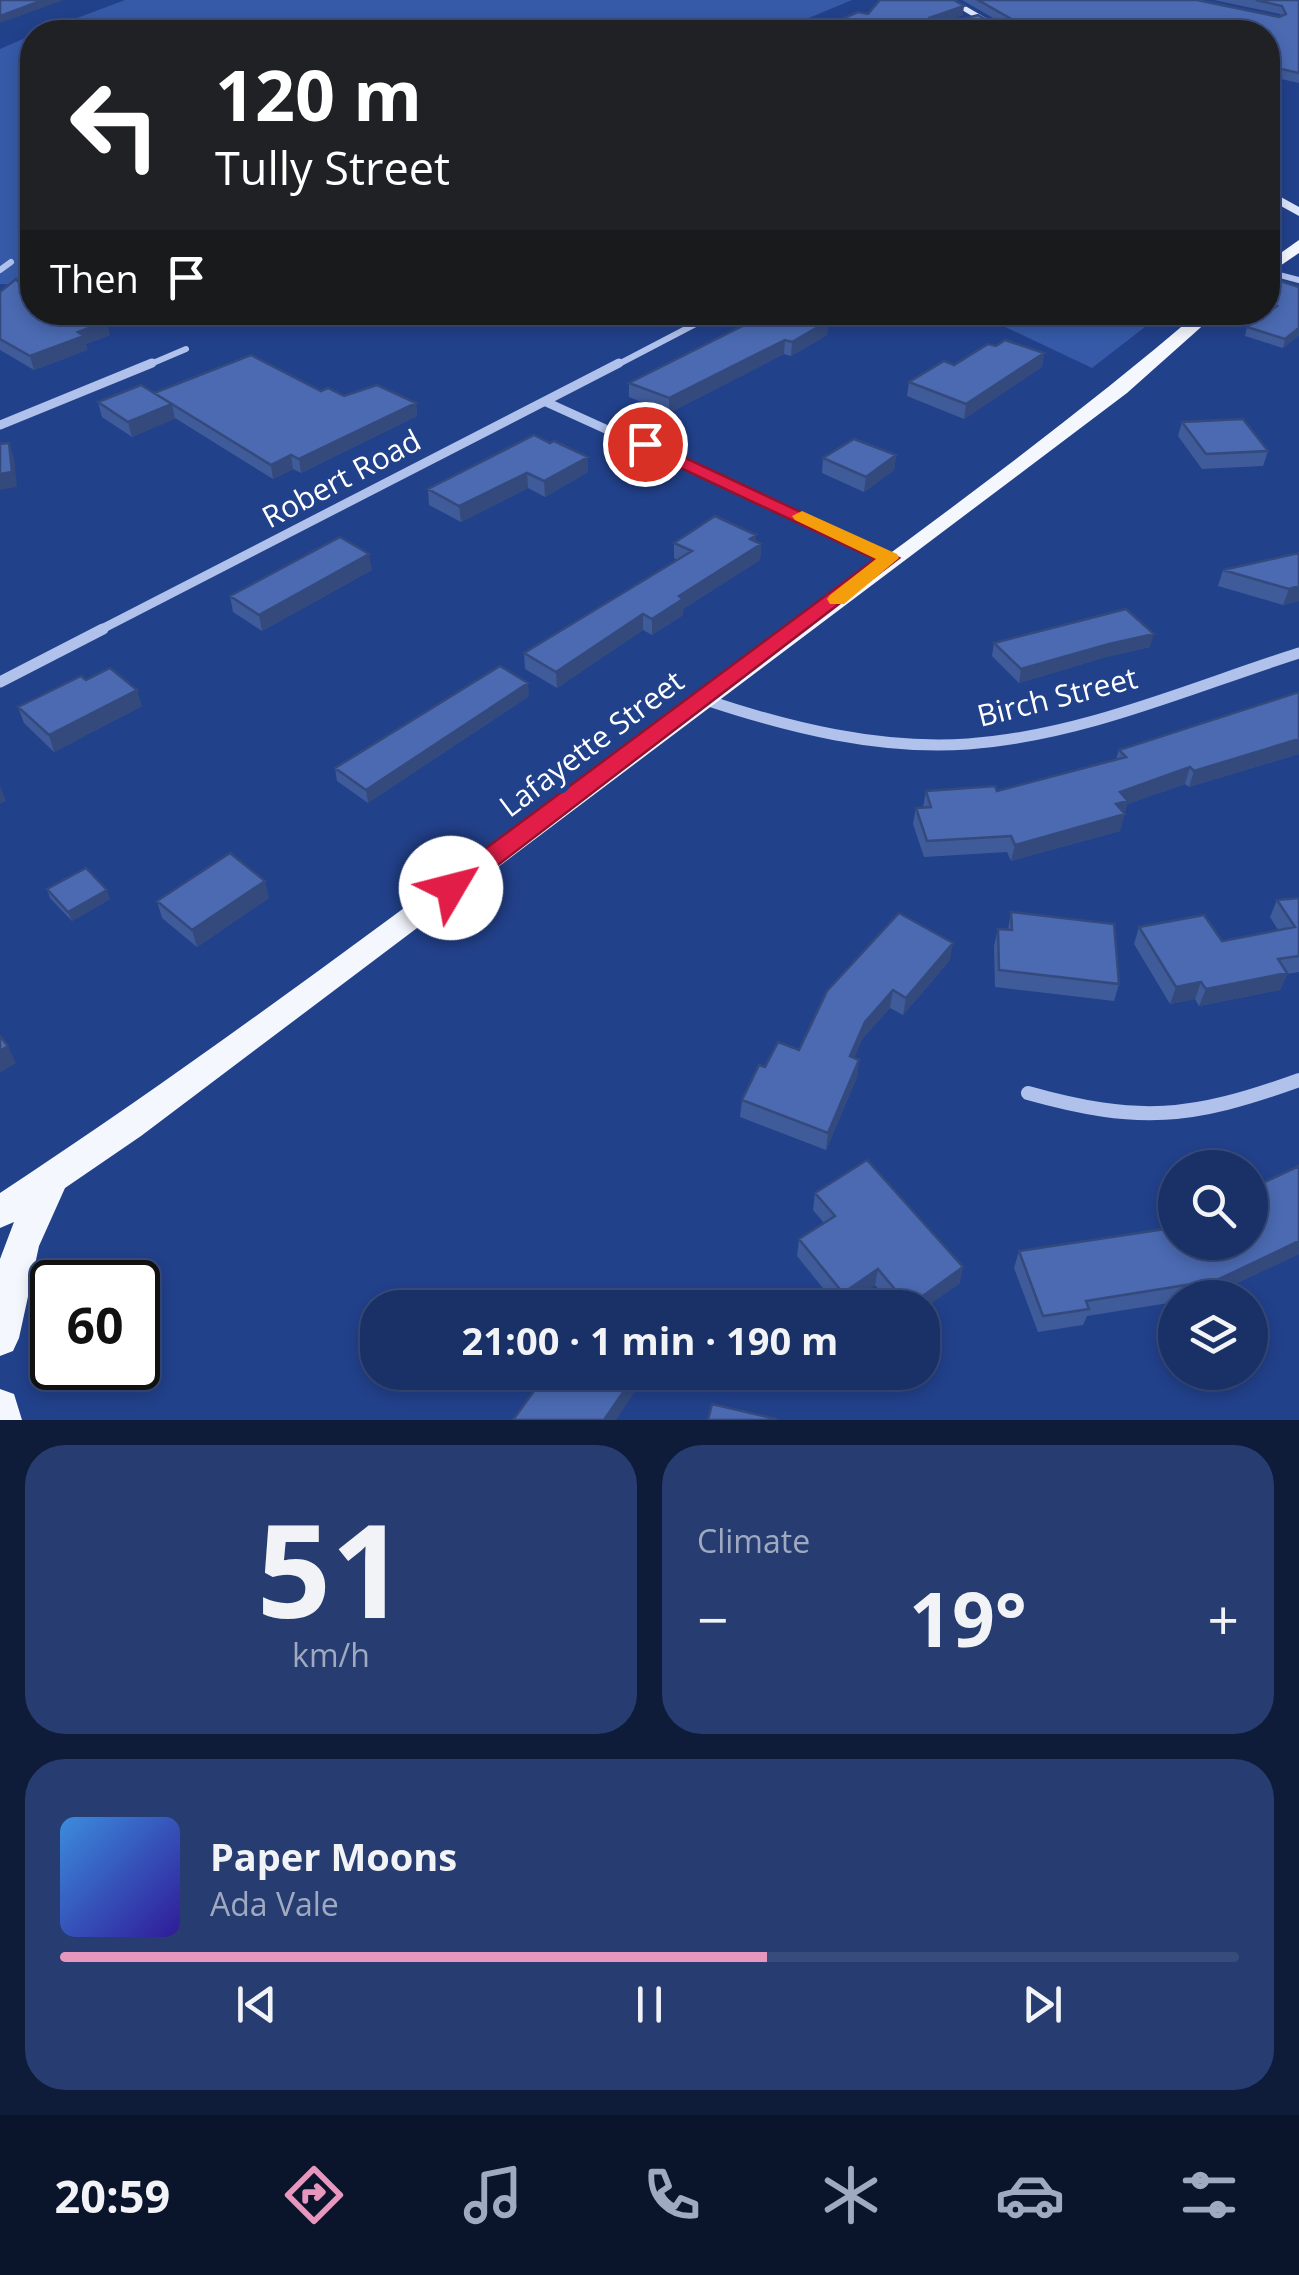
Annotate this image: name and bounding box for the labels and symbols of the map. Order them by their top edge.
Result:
pin [603,402,688,487]
street label: Robert Road [255,419,427,537]
street label: Birch Street [973,656,1141,736]
street label: Lafayette Street [491,660,691,826]
position arrow [399,836,503,940]
speed limit sign: 60 [30,1260,160,1390]

